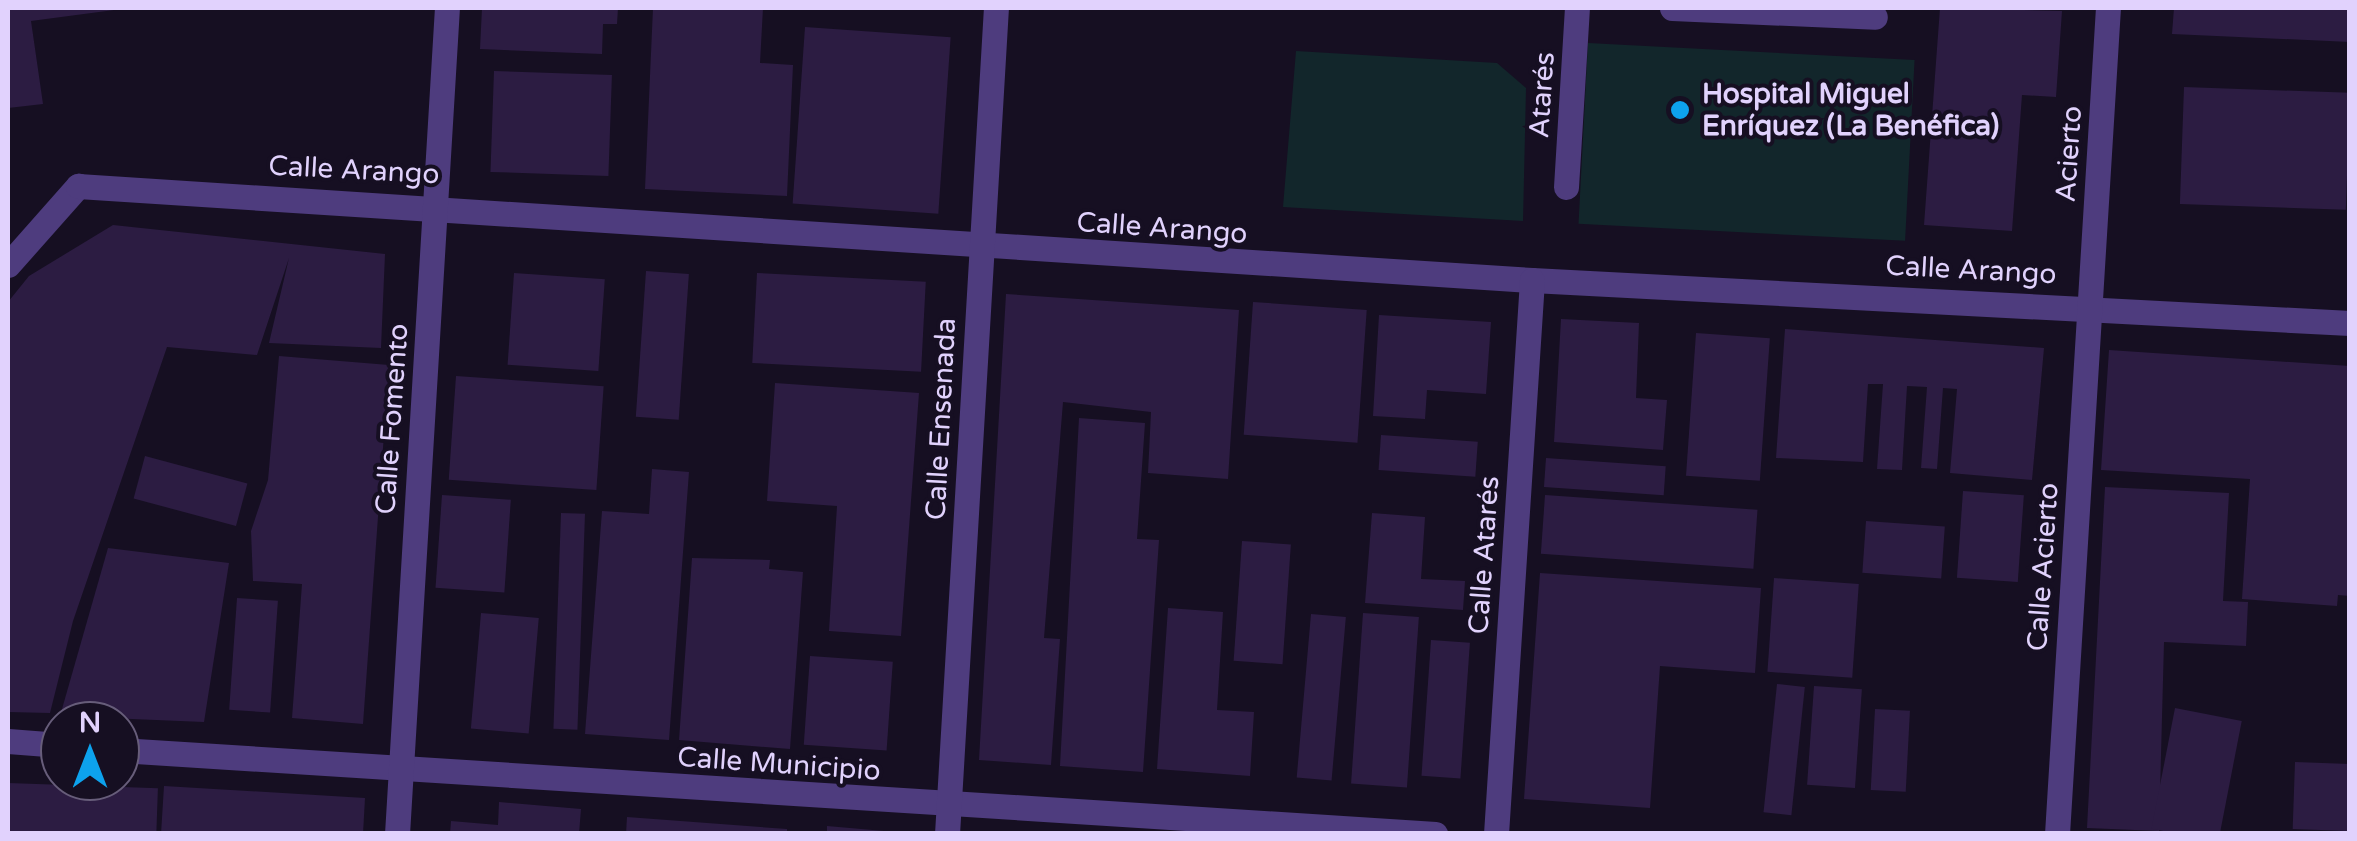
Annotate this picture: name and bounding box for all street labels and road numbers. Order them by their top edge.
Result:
street label: Atarés [1522,51,1562,139]
street label: Acierto [2049,105,2089,203]
street label: Calle Arango [268,149,440,191]
street label: Calle Arango [1075,205,1249,251]
street label: Calle Arango [1885,249,2057,291]
street label: Calle Ensenada [919,317,963,521]
street label: Calle Fomento [369,323,415,515]
street label: Calle Atarés [1462,475,1506,635]
street label: Calle Acierto [2020,482,2066,652]
street label: Calle Municipio [676,740,882,788]

